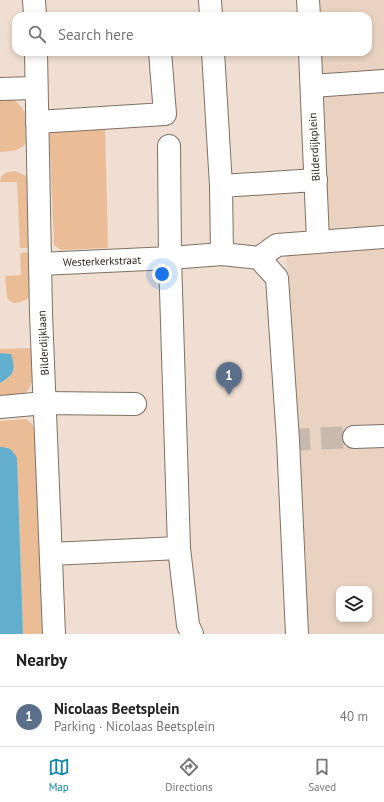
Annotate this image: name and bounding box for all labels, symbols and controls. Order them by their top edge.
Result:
search box [12,12,372,56]
icon: search [26,23,48,45]
text: Search here [58,25,134,44]
street label: Bilderdijkplein [305,112,323,182]
street label: Westerkerkstraat [63,253,142,269]
your location [152,264,172,284]
street label: Bilderdijklaan [34,310,52,376]
pin: 1 [216,362,242,395]
map controls [336,586,372,622]
button: layers [336,586,372,622]
text: Nearby [16,649,67,671]
text: Nicolaas Beetsplein [54,699,180,718]
text: 1 [25,708,33,725]
text: 40 m [340,708,368,725]
text: Parking · Nicolaas Beetsplein [54,718,215,735]
tab: Map [48,756,70,794]
tab: Directions [165,756,213,794]
tab: Saved [308,756,336,794]

